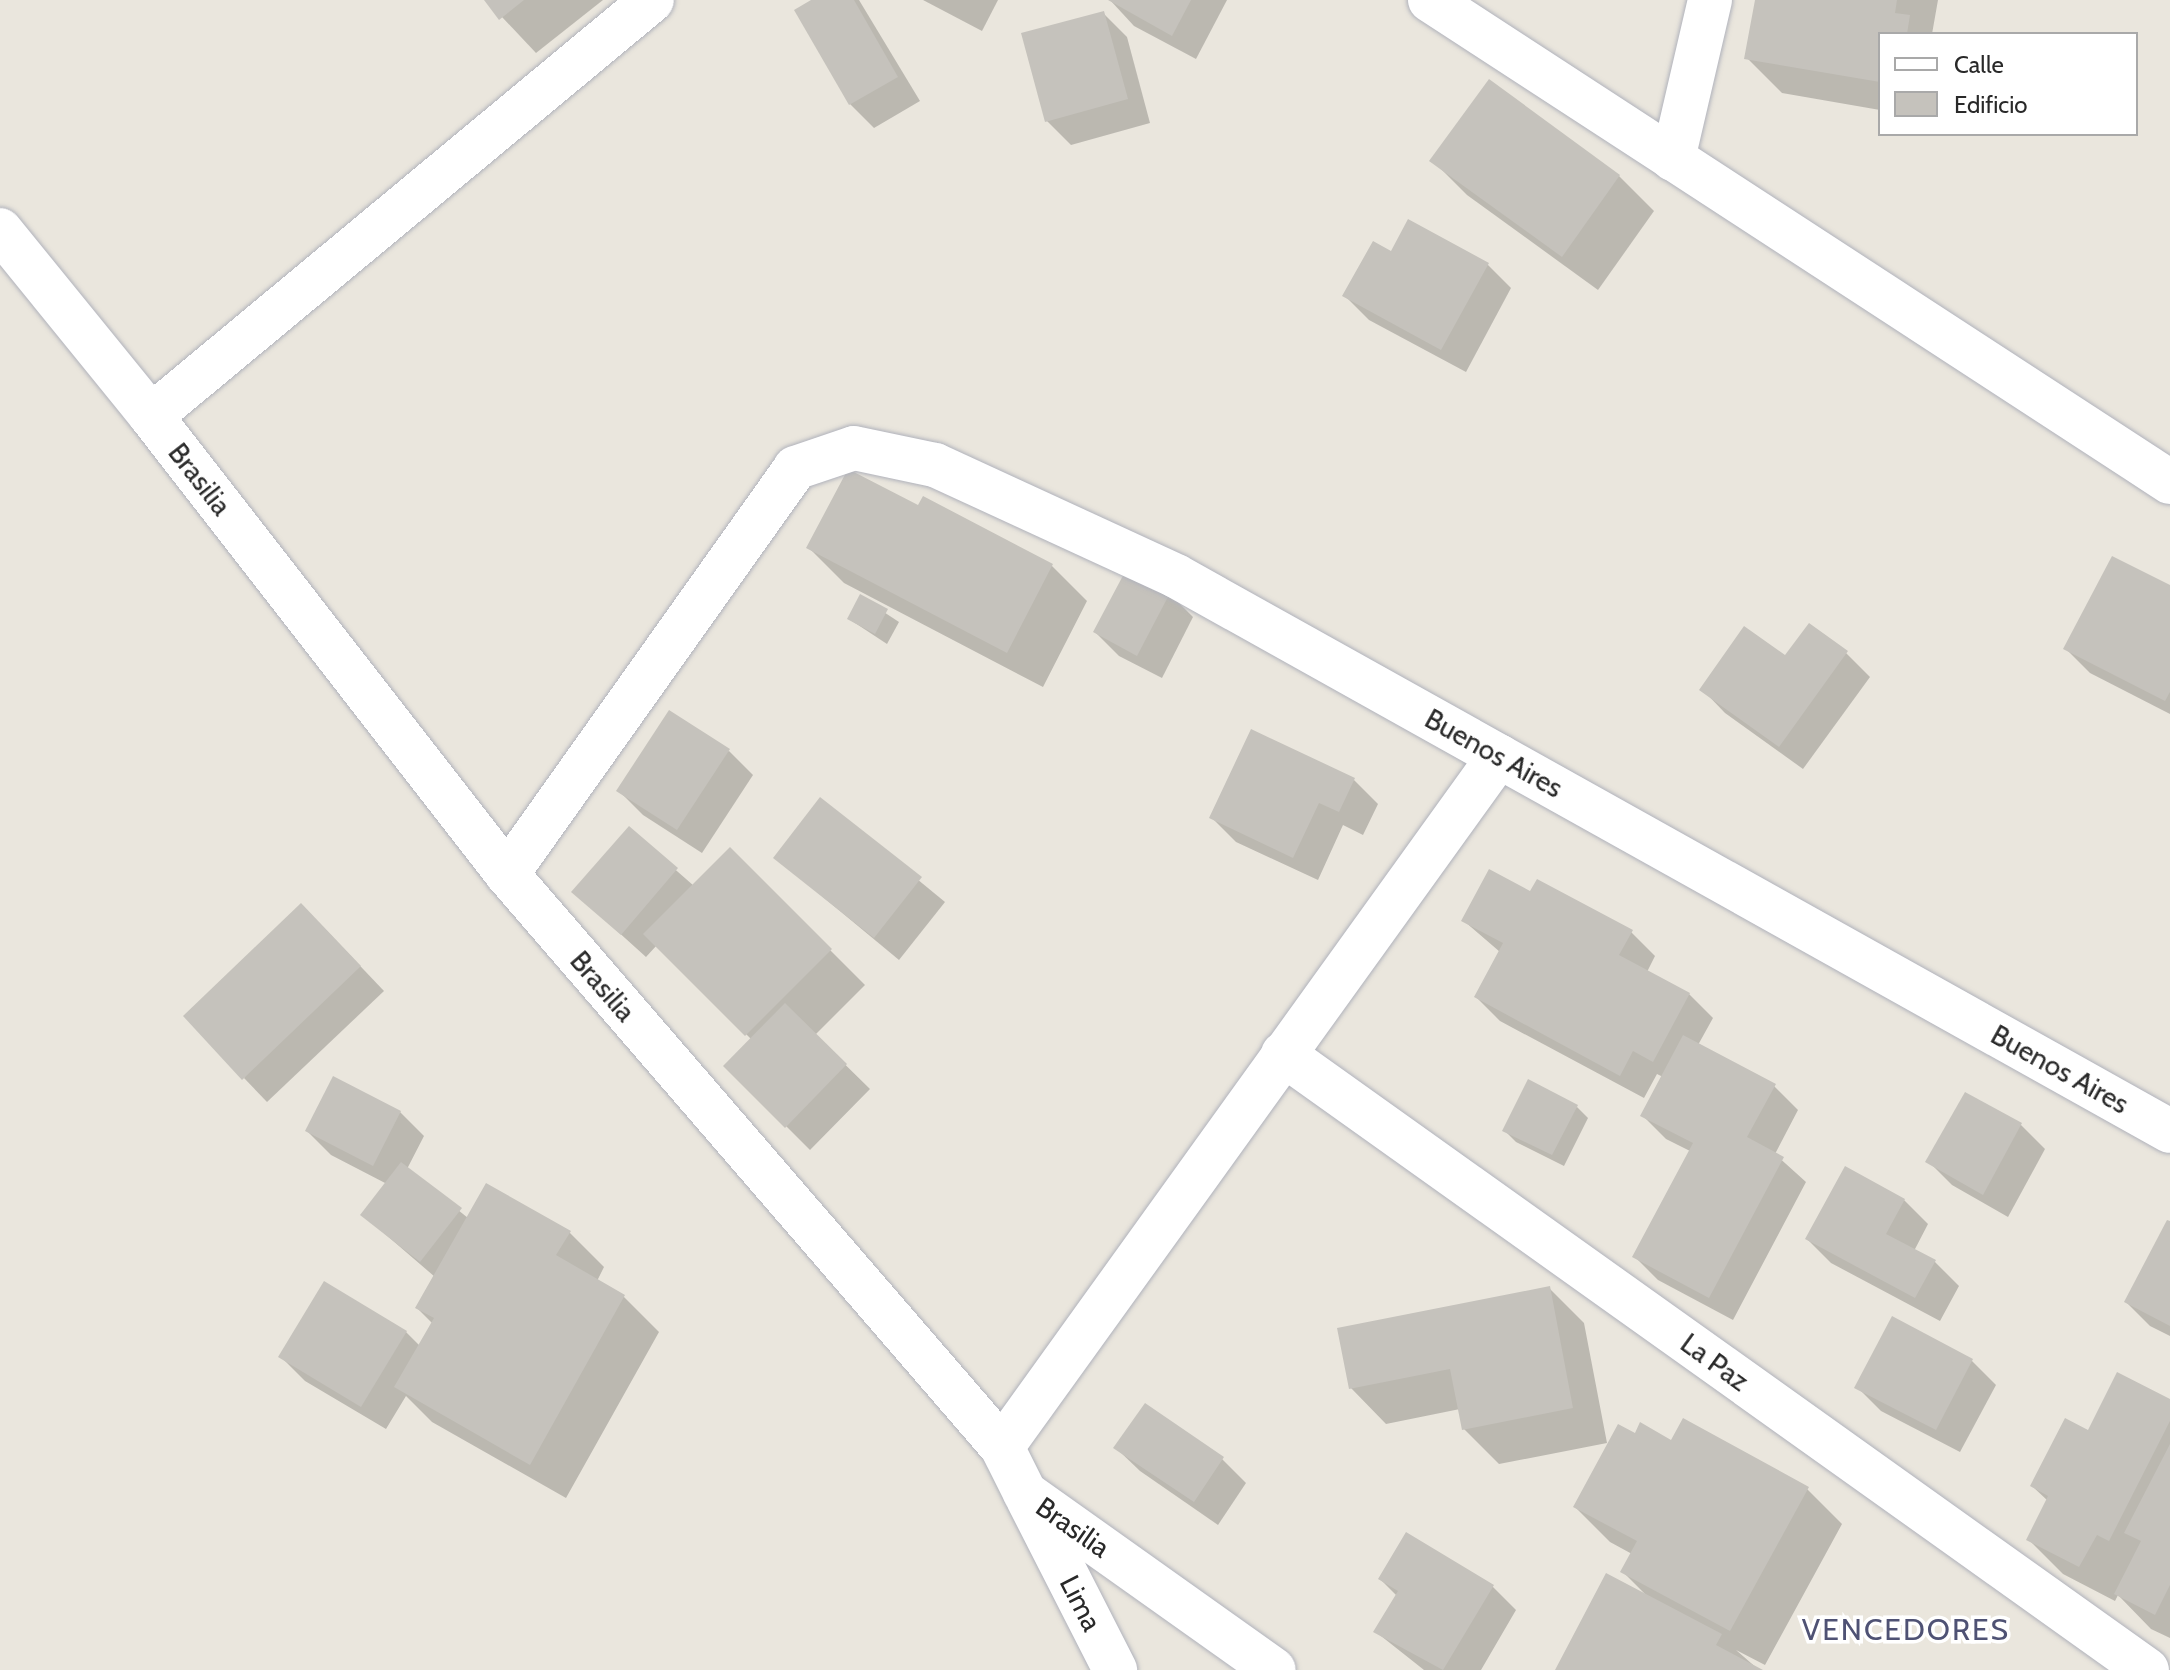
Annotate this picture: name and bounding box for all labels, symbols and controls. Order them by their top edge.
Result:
legend [1878,32,2138,136]
text: Calle [1954,50,2004,79]
text: Edificio [1954,90,2028,119]
street label: Brasilia [161,436,239,522]
street label: Buenos Aires [1419,701,1569,805]
street label: Brasilia [563,944,643,1028]
street label: Buenos Aires [1985,1017,2135,1121]
street label: La Paz [1674,1326,1756,1398]
street label: Brasilia [1030,1490,1116,1564]
street label: Lima [1053,1570,1109,1636]
district label: VENCEDORES [1802,1612,2010,1648]

